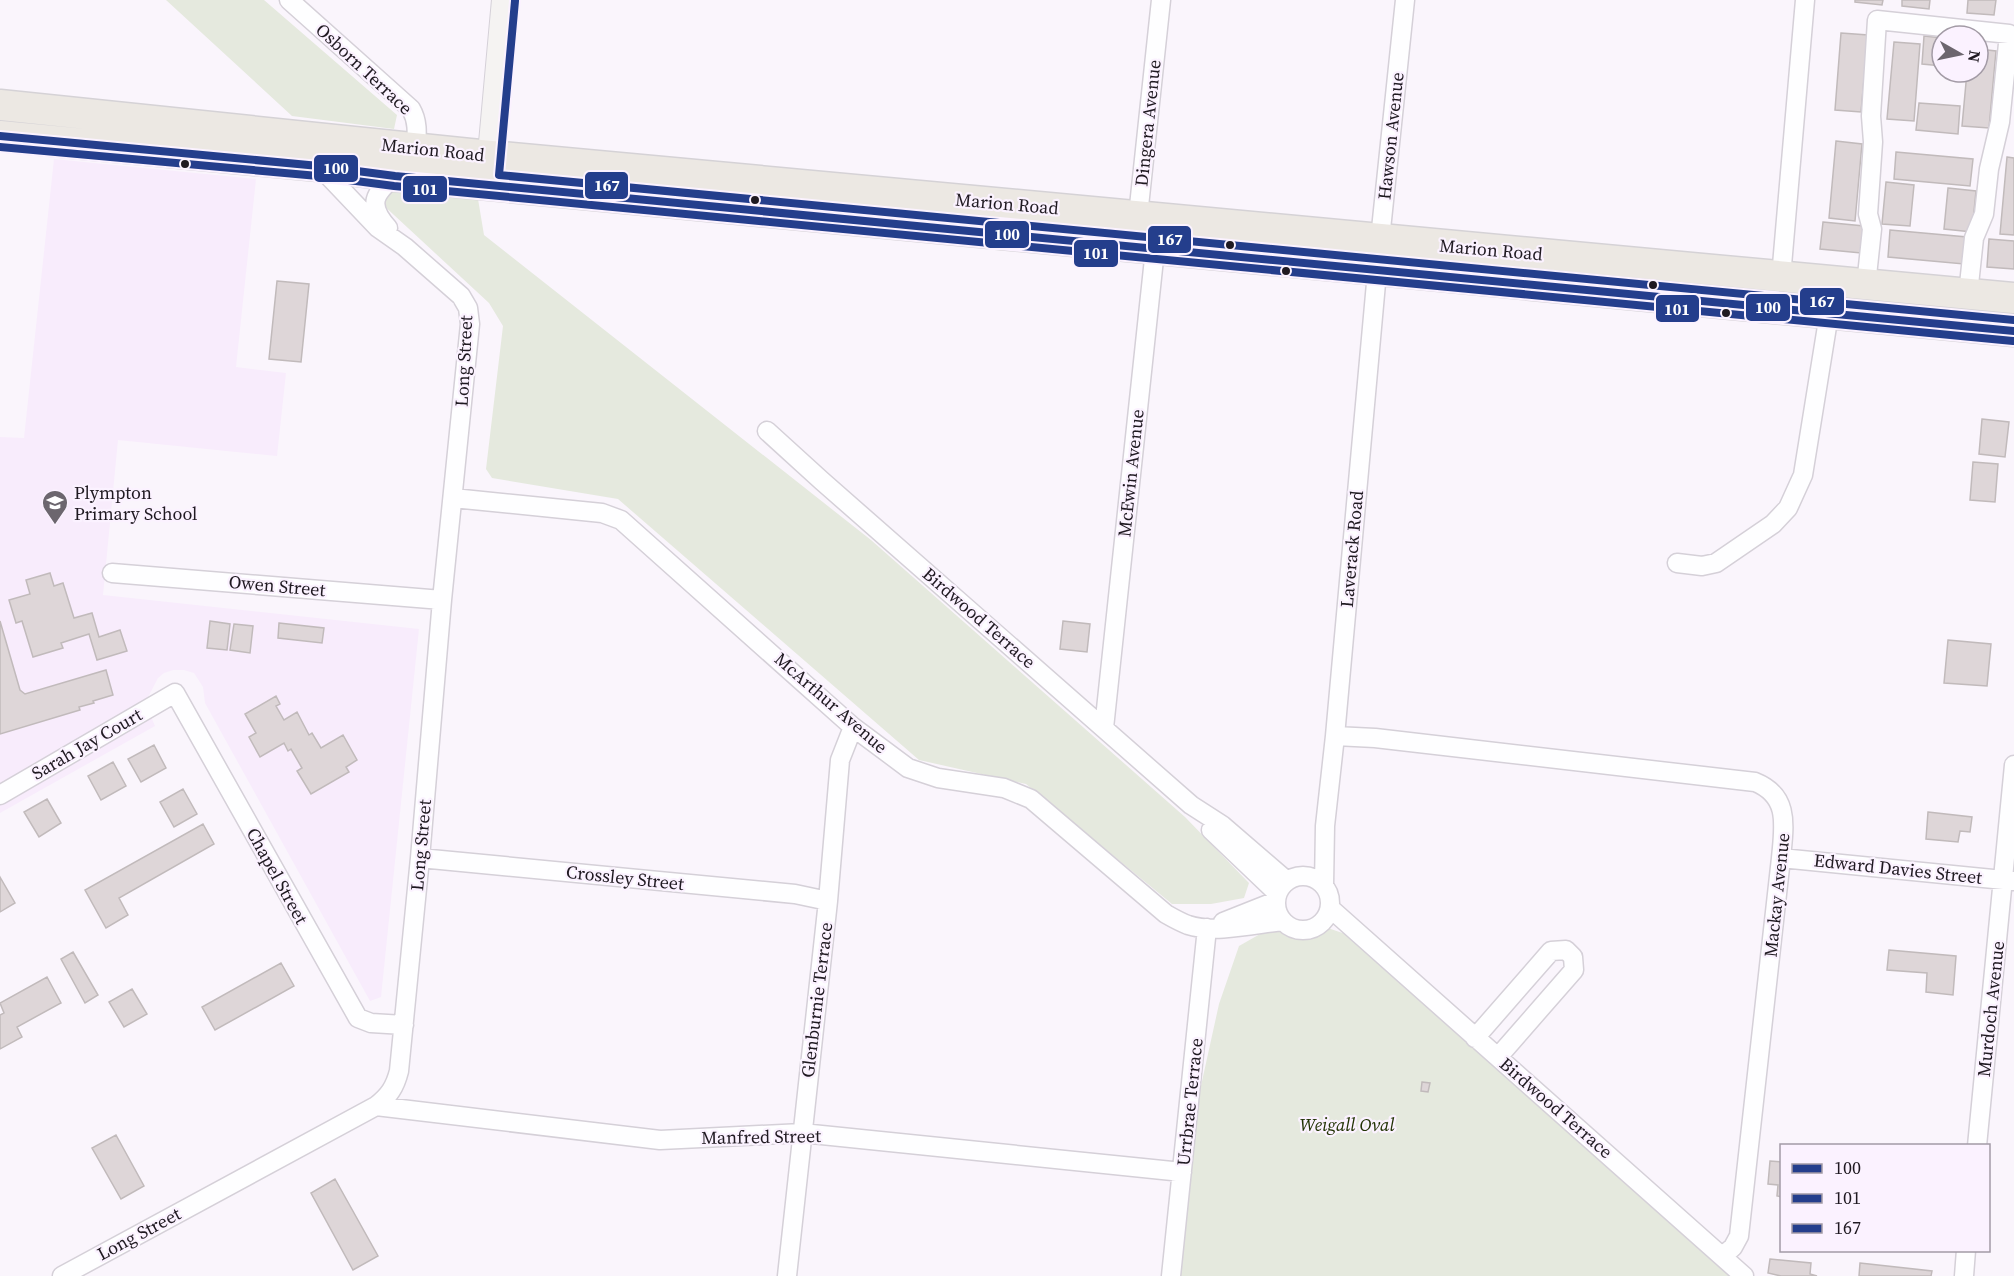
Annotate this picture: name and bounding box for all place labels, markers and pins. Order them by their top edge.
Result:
unlabelled marker [179,158,191,170]
unlabelled marker [749,194,761,206]
unlabelled marker [1224,239,1236,251]
unlabelled marker [1280,265,1292,277]
unlabelled marker [1647,279,1659,291]
unlabelled marker [1720,307,1732,319]
place label: Plympton Primary School [74,480,197,526]
school or university icon: Plympton Primary School [40,488,70,526]

